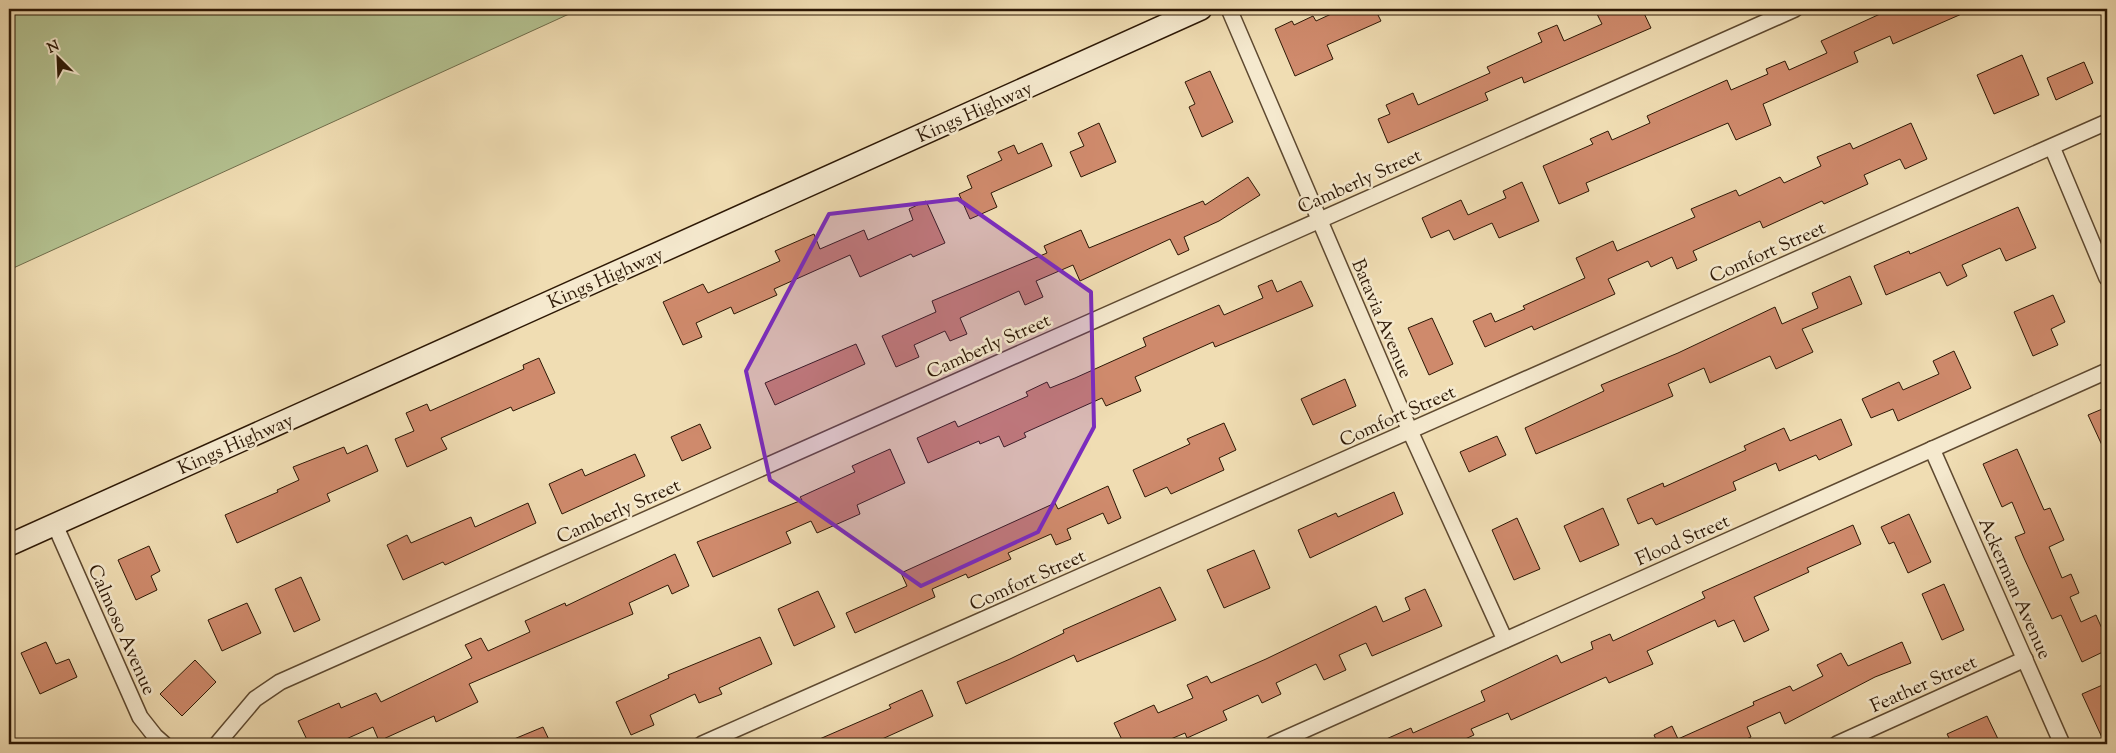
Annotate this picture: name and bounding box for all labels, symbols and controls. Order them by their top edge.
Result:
north arrow [32,32,82,82]
text: N [44,37,63,59]
street label: Kings Highway [913,76,1038,151]
street label: Camberly Street [1294,143,1427,222]
street label: Comfort Street [1706,215,1831,291]
street label: Kings Highway [544,242,669,317]
street label: Batavia Avenue [1343,255,1418,383]
street label: Camberly Street [923,308,1056,387]
street label: Comfort Street [1336,379,1461,455]
street label: Kings Highway [174,408,299,483]
street label: Camberly Street [553,473,686,552]
street label: Flood Street [1632,508,1735,574]
street label: Ackerman Avenue [1970,514,2057,664]
street label: Comfort Street [966,543,1091,619]
street label: Calmoso Avenue [80,560,162,700]
street label: Feather Street [1866,650,1982,721]

